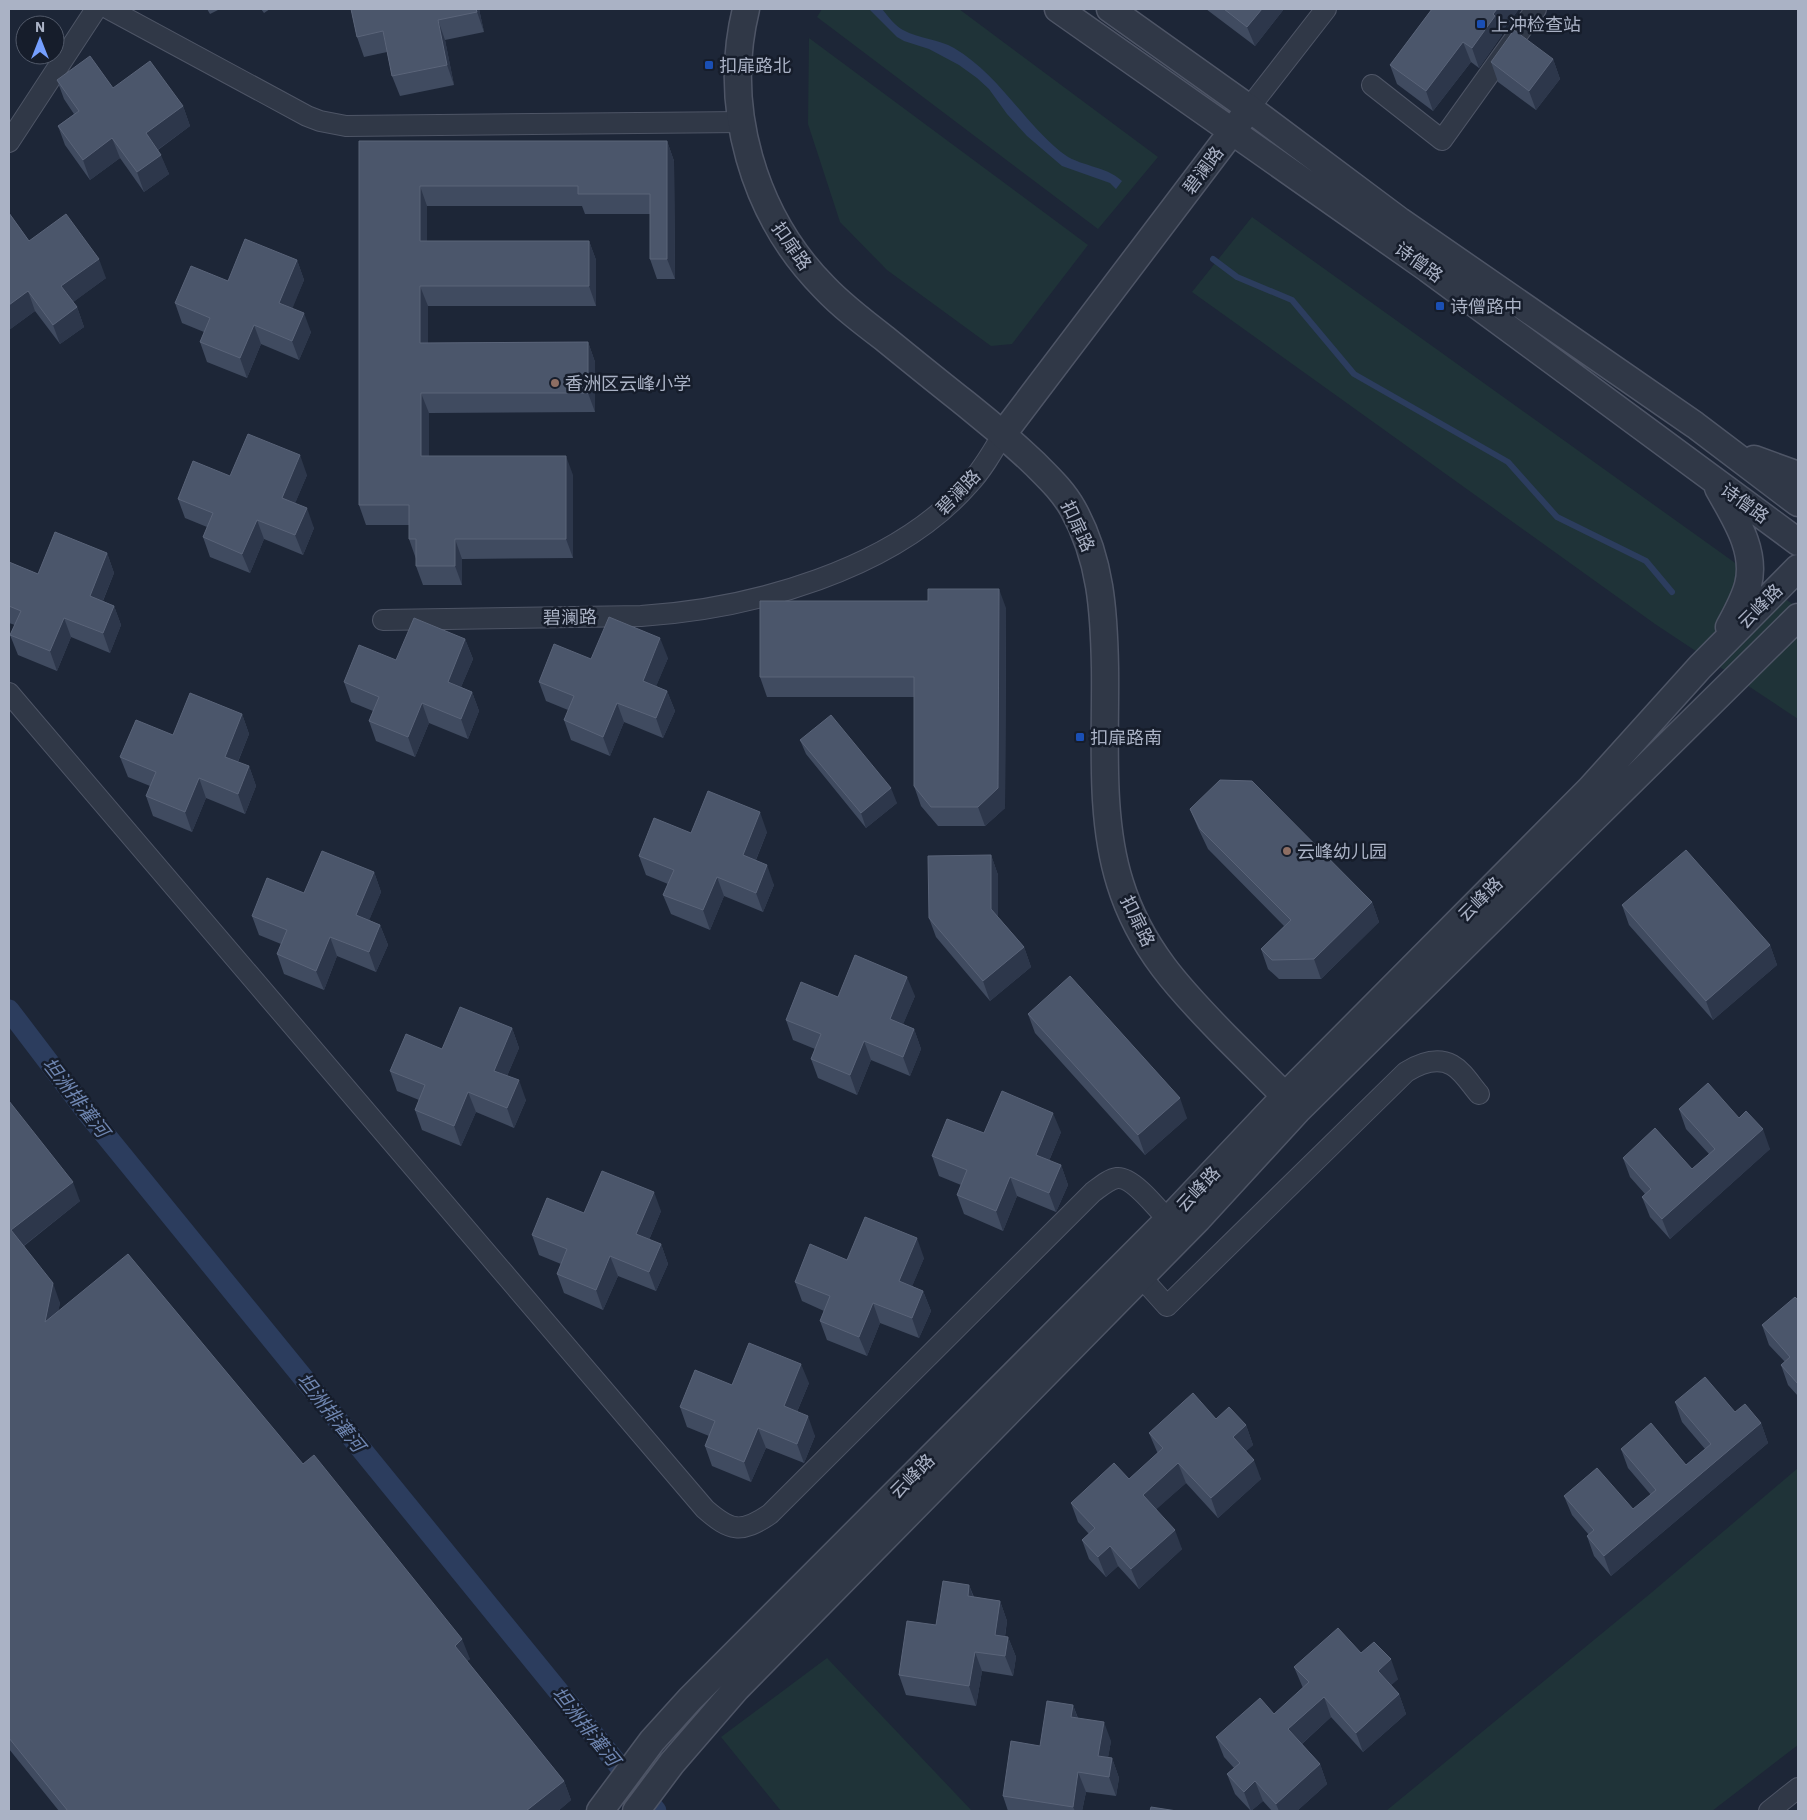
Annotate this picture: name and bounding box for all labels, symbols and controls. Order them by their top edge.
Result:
place label: 上冲检查站 [1491,13,1581,36]
north arrow [15,15,65,65]
text: N [35,18,45,36]
marker: 上冲检查站 [1475,18,1487,30]
place label: 扣扉路北 [719,54,791,77]
marker: 扣扉路北 [703,59,715,71]
street label: 碧澜路 [1178,142,1228,198]
street label: 扣扉路 [767,217,817,275]
street label: 诗僧路 [1390,237,1448,287]
place label: 诗僧路中 [1450,295,1522,318]
marker: 诗僧路中 [1434,300,1446,312]
place label: 香洲区云峰小学 [565,372,691,395]
marker: 香洲区云峰小学 [549,377,561,389]
street label: 碧澜路 [931,465,985,519]
street label: 诗僧路 [1716,478,1774,528]
street label: 扣扉路 [1056,497,1100,555]
street label: 云峰路 [1733,579,1787,633]
street label: 碧澜路 [543,605,597,629]
place label: 扣扉路南 [1090,726,1162,749]
marker: 扣扉路南 [1074,731,1086,743]
place label: 云峰幼儿园 [1297,840,1387,863]
marker: 云峰幼儿园 [1281,845,1293,857]
street label: 云峰路 [1453,872,1507,926]
street label: 扣扉路 [1116,892,1160,950]
water label: 坦洲排灌河 [37,1052,117,1145]
street label: 云峰路 [1171,1161,1225,1217]
water label: 坦洲排灌河 [292,1368,373,1460]
street label: 云峰路 [885,1449,939,1503]
water label: 坦洲排灌河 [547,1682,628,1774]

